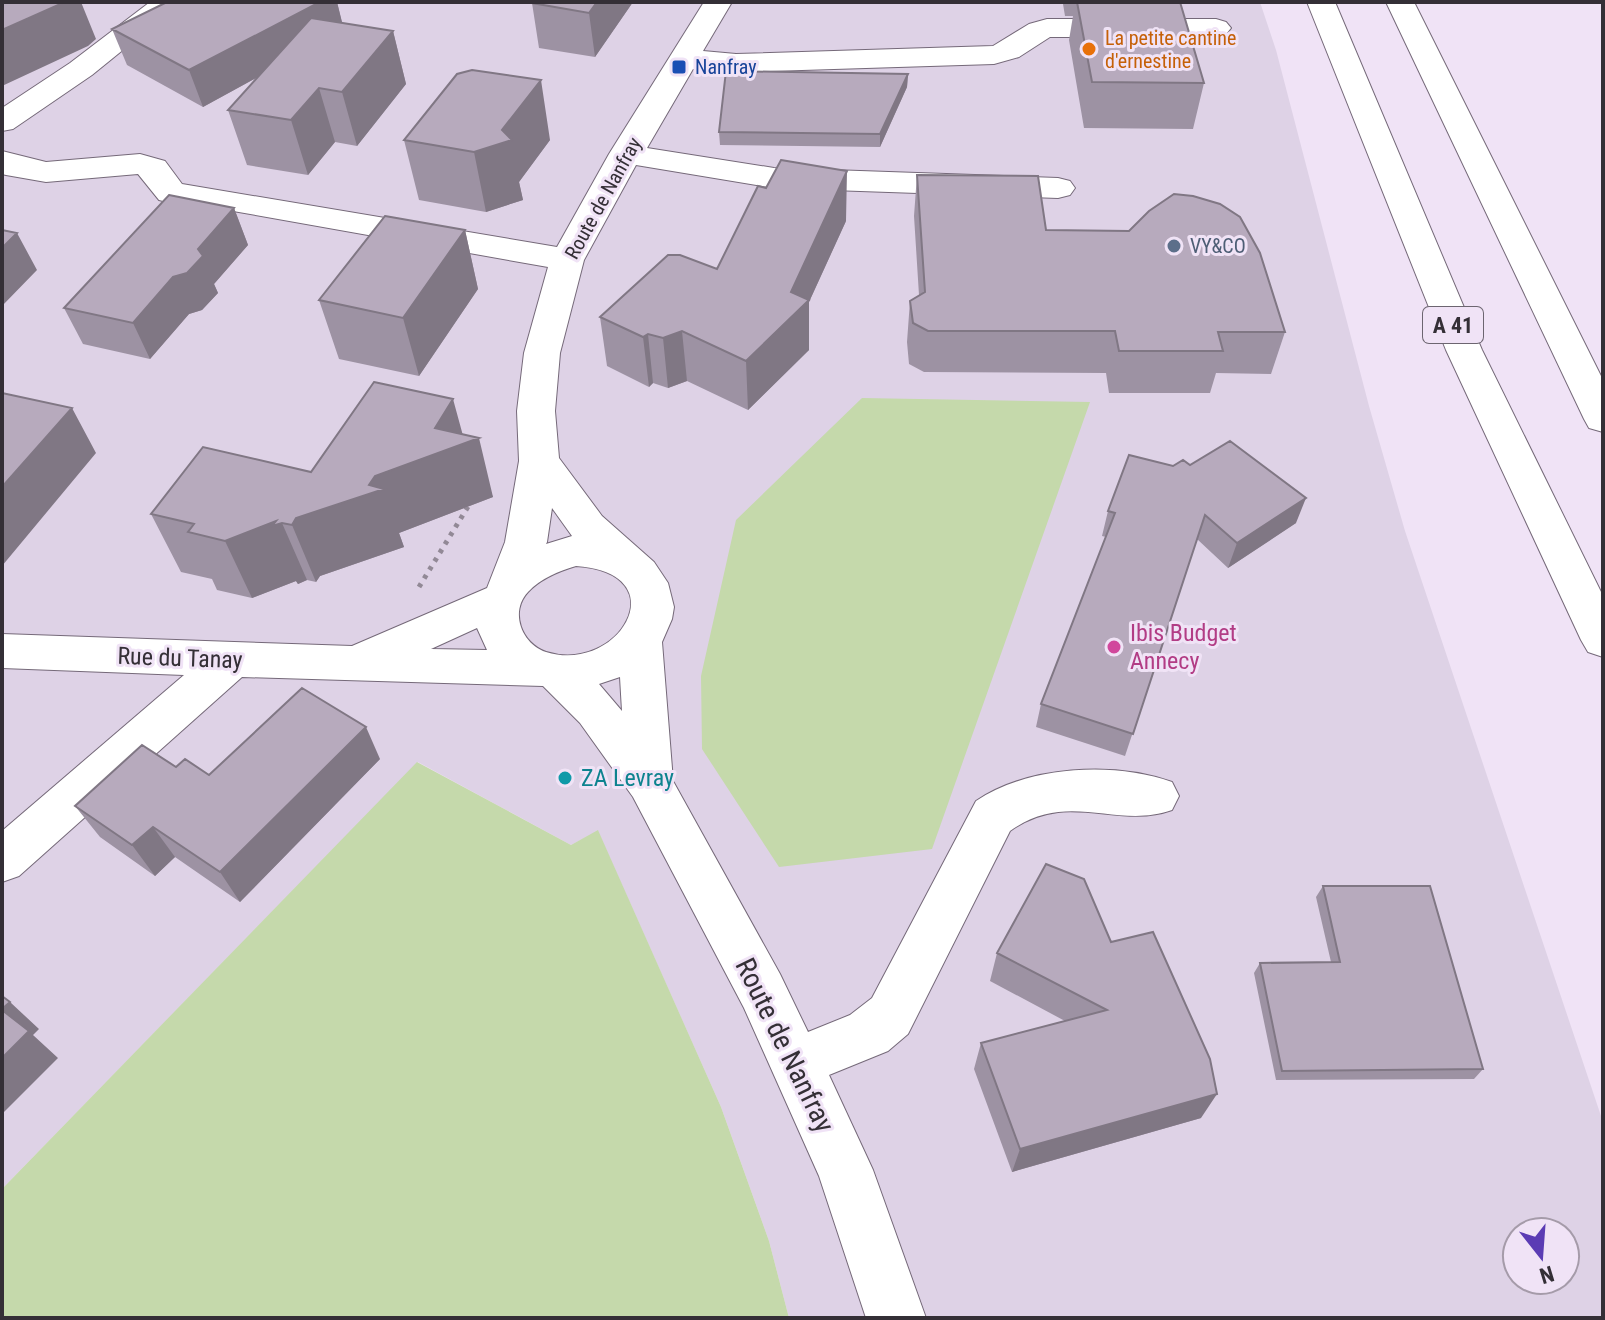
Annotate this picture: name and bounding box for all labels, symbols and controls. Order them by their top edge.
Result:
place label: La petite cantine d'ernestine [1105,26,1236,73]
marker: La petite cantine d'ernestine [1080,40,1098,58]
place label: Nanfray [695,55,756,79]
marker: Nanfray [670,58,688,76]
street label: Route de Nanfray [560,133,646,263]
place label: VY&CO [1190,234,1246,258]
marker: VY&CO [1165,237,1183,255]
road number: A 41 [1423,307,1483,343]
place label: Ibis Budget Annecy [1130,619,1237,675]
marker: Ibis Budget Annecy [1105,638,1123,656]
street label: Rue du Tanay [117,642,243,674]
place label: ZA Levray [581,764,674,792]
marker: ZA Levray [556,769,574,787]
street label: Route de Nanfray [729,952,842,1138]
north arrow [1501,1216,1581,1296]
text: N [1537,1261,1557,1289]

